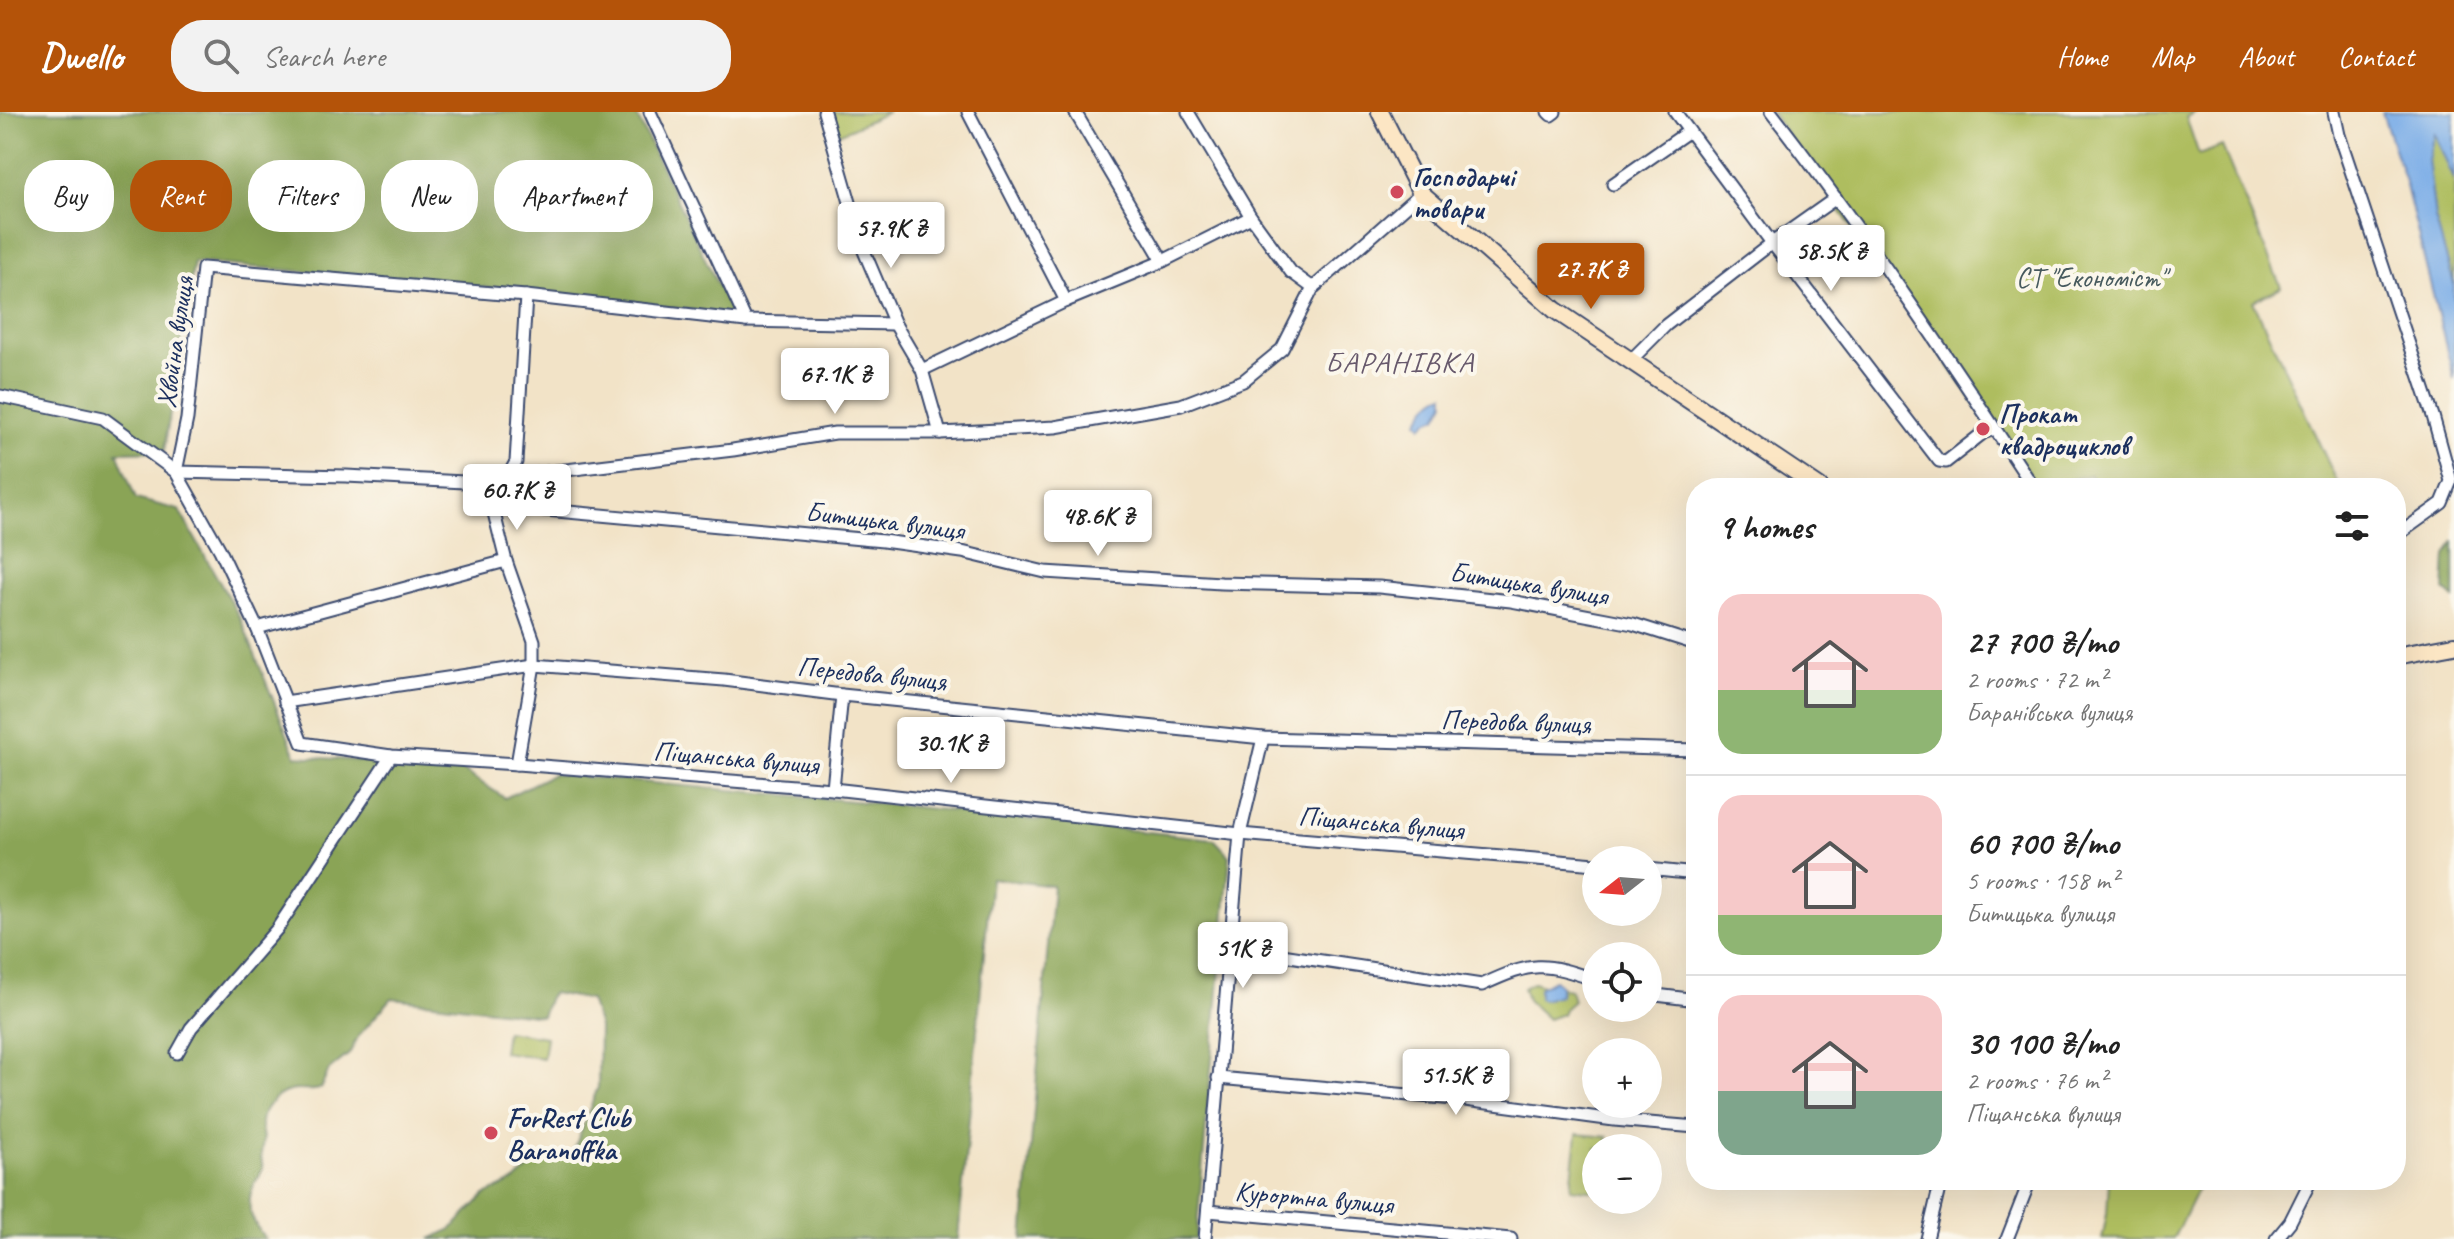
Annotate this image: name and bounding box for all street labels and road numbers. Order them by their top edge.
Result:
street label: Хвойна вулиця [148,273,201,410]
street label: Битицька вулиця [804,493,968,548]
street label: Битицька вулиця [1448,554,1613,614]
street label: Передова вулиця [796,648,949,699]
street label: Передова вулиця [1441,701,1592,742]
street label: Піщанська вулиця [652,733,822,782]
street label: Піщанська вулиця [1297,798,1467,847]
street label: Курортна вулиця [1234,1173,1397,1222]

